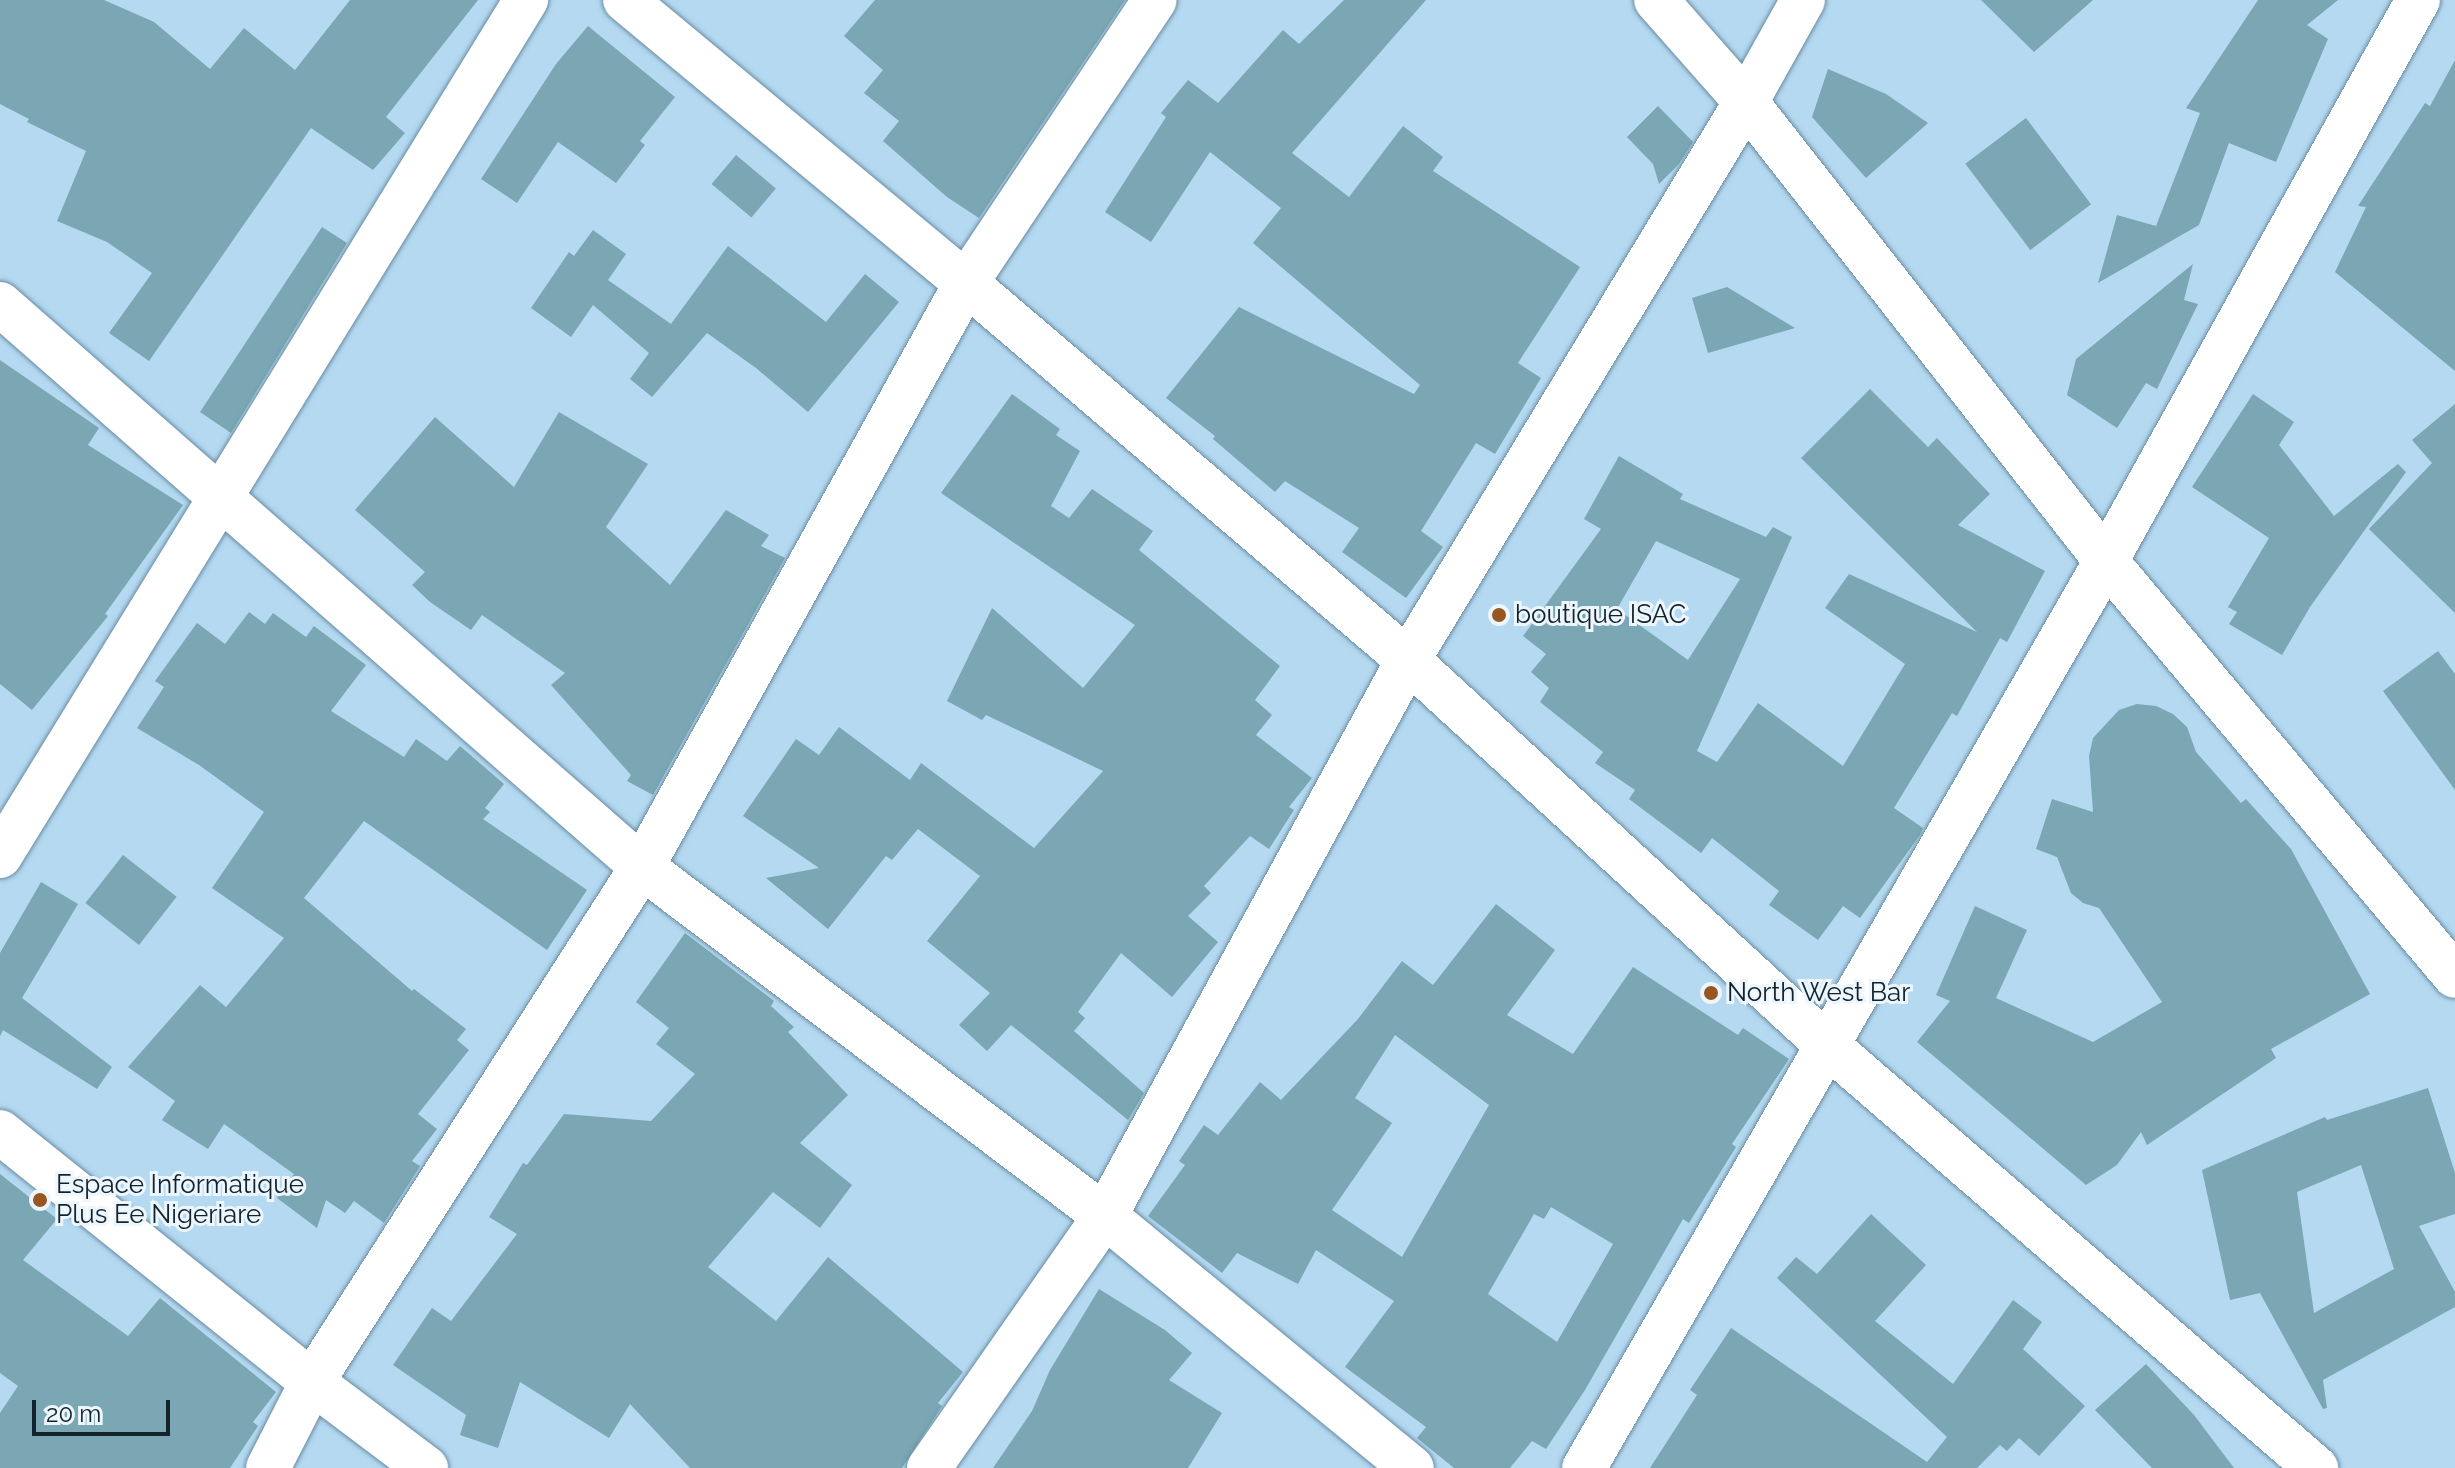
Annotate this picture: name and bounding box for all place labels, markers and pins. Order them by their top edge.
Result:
place label: boutique ISAC [1515,599,1686,631]
marker: boutique ISAC [1490,606,1508,624]
place label: North West Bar [1727,977,1911,1009]
marker: North West Bar [1702,984,1720,1002]
place label: Espace Informatique Plus Ee Nigeriare [56,1169,304,1230]
marker: Espace Informatique Plus Ee Nigeriare [31,1191,49,1209]

